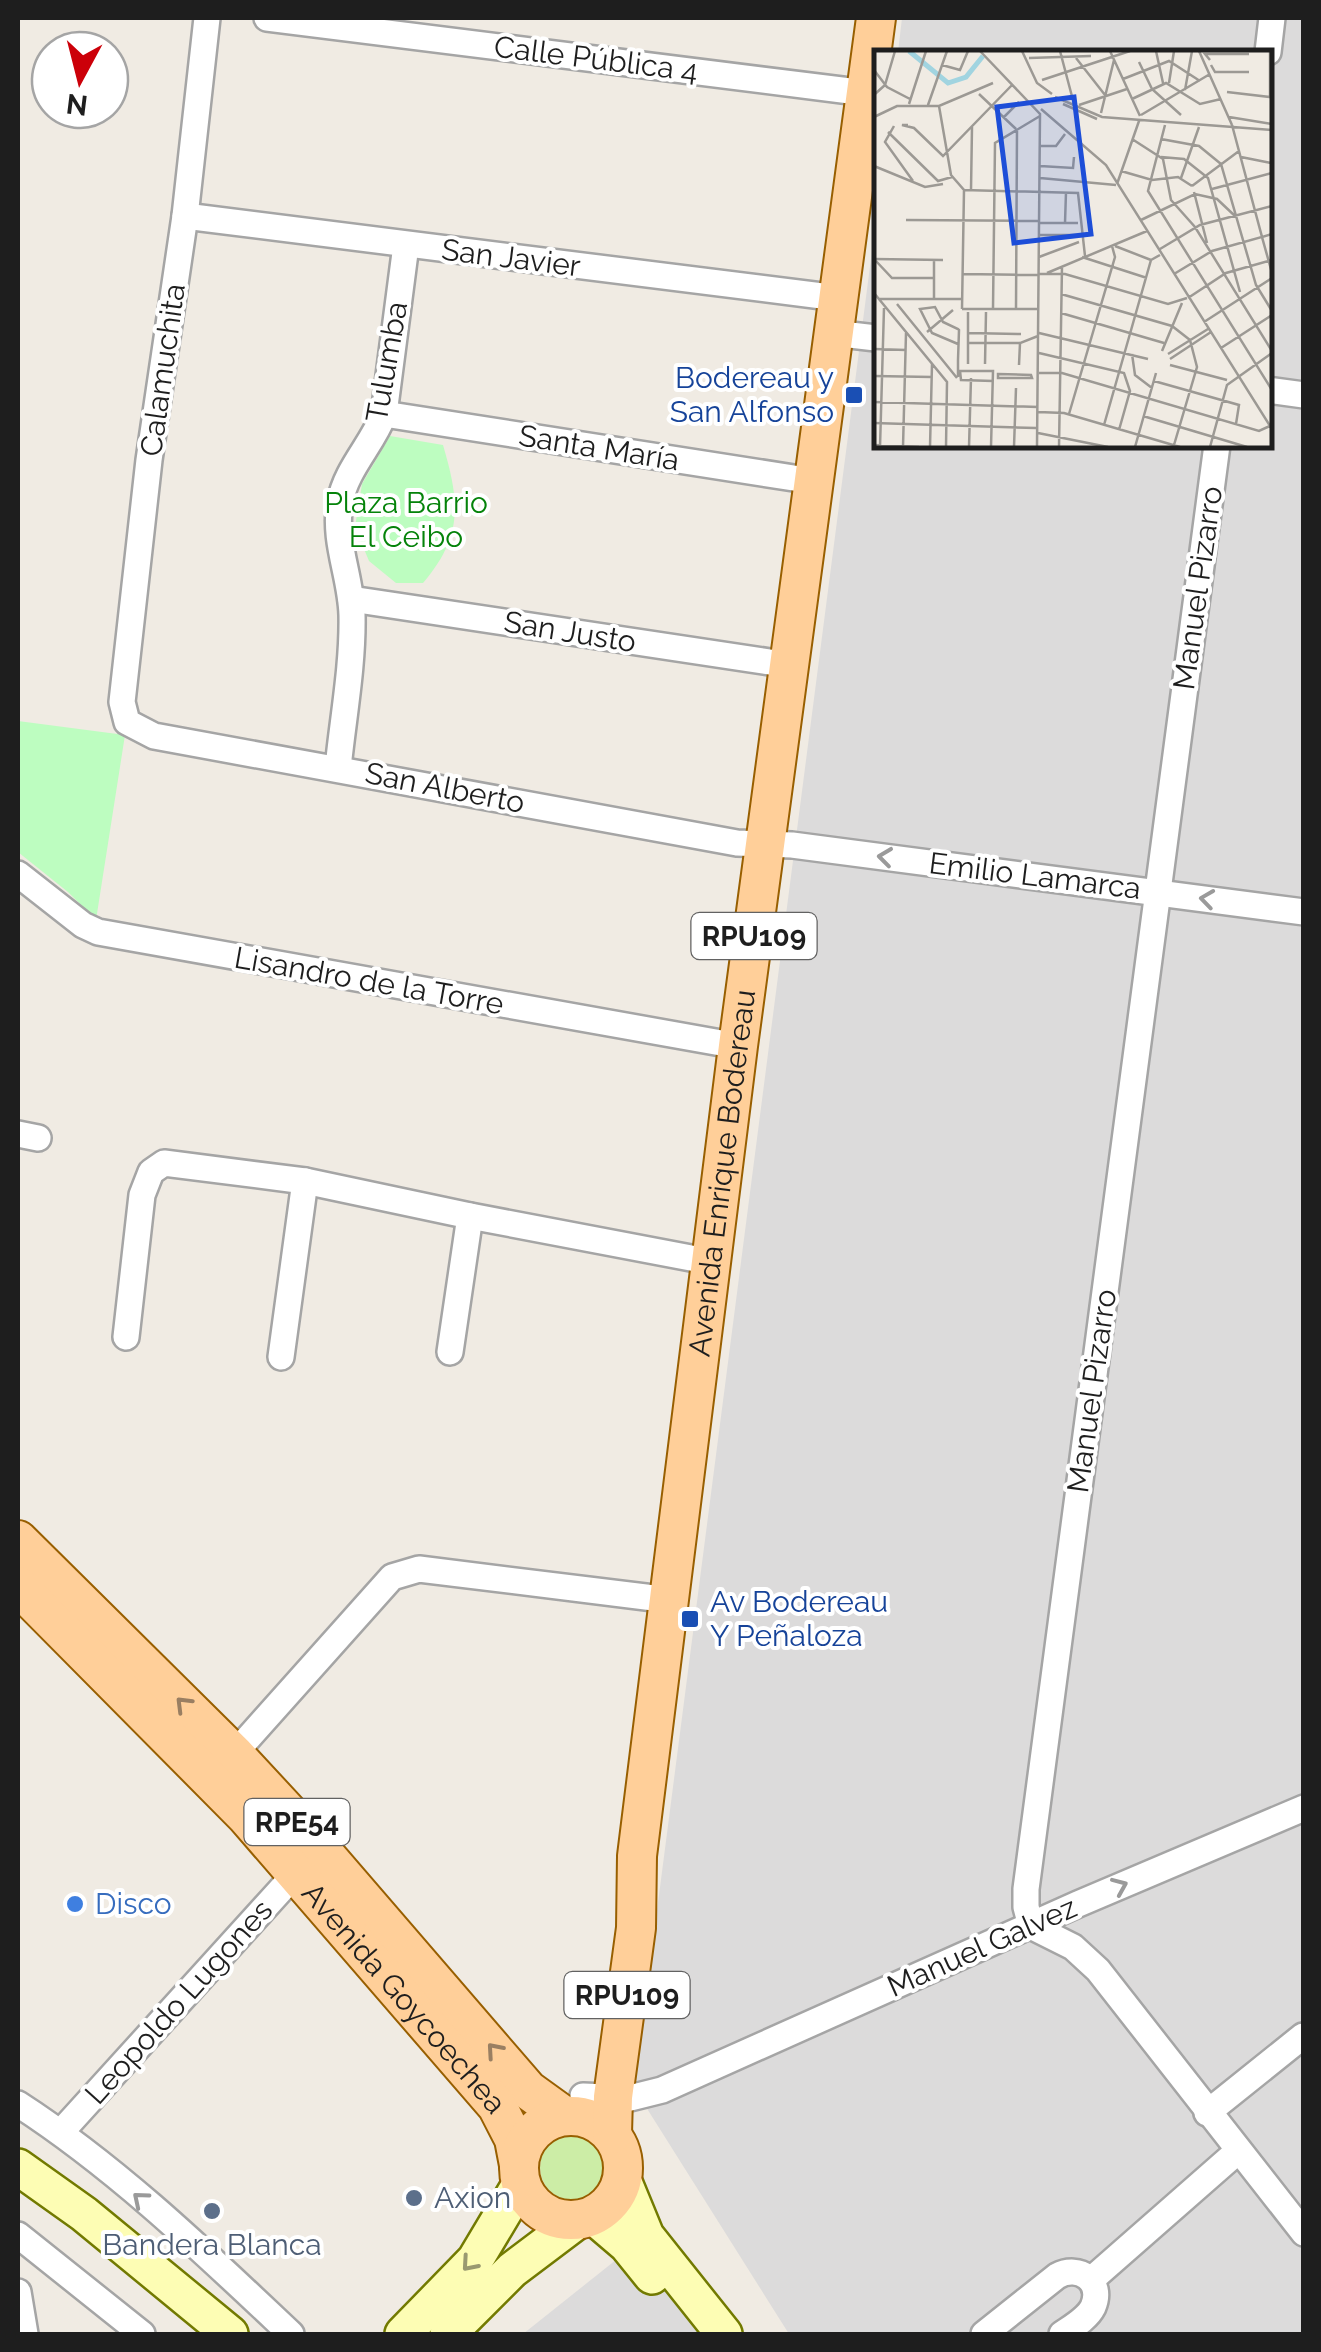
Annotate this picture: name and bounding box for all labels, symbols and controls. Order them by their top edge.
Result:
street label: Calle Pública 4 [492,29,700,88]
north arrow [30,30,130,130]
inset map [874,50,1271,448]
text: N [64,87,90,122]
street label: San Javier [440,232,583,283]
street label: Calamuchita [133,281,192,458]
street label: Tulumba [359,299,414,425]
place label: Bodereau y San Alfonso [670,360,834,429]
marker: Bodereau y San Alfonso [843,384,865,406]
street label: Santa María [516,418,682,477]
street label: Manuel Pizarro [1166,484,1229,692]
park label: Plaza Barrio El Ceibo [324,485,488,554]
street label: San Justo [502,604,639,659]
street label: San Alberto [362,755,528,820]
street label: Emilio Lamarca [927,845,1143,906]
one-way arrow [876,847,893,868]
one-way arrow [1199,889,1215,910]
road number: RPU109 [692,913,816,959]
street label: Lisandro de la Torre [232,940,506,1021]
street label: Avenida Enrique Bodereau [681,987,762,1358]
street label: Manuel Pizarro [1060,1287,1123,1495]
place label: Av Bodereau Y Peñaloza [710,1584,888,1653]
marker: Av Bodereau Y Peñaloza [679,1608,701,1630]
one-way arrow [177,1698,195,1716]
road number: RPE54 [244,1799,350,1845]
street label: Avenida Goycoechea [295,1876,513,2120]
one-way arrow [1110,1878,1128,1898]
place label: Disco [95,1886,172,1921]
street label: Manuel Galvez [882,1889,1082,2004]
street label: Leopoldo Lugones [78,1892,279,2111]
marker: Disco [64,1893,86,1915]
road number: RPU109 [564,1972,690,2018]
one-way arrow [487,2043,505,2062]
place label: Axion [434,2180,511,2215]
marker: Axion [403,2187,425,2209]
one-way arrow [134,2193,152,2211]
marker: Bandera Blanca [201,2200,223,2222]
place label: Bandera Blanca [102,2227,322,2262]
one-way arrow [463,2252,481,2271]

